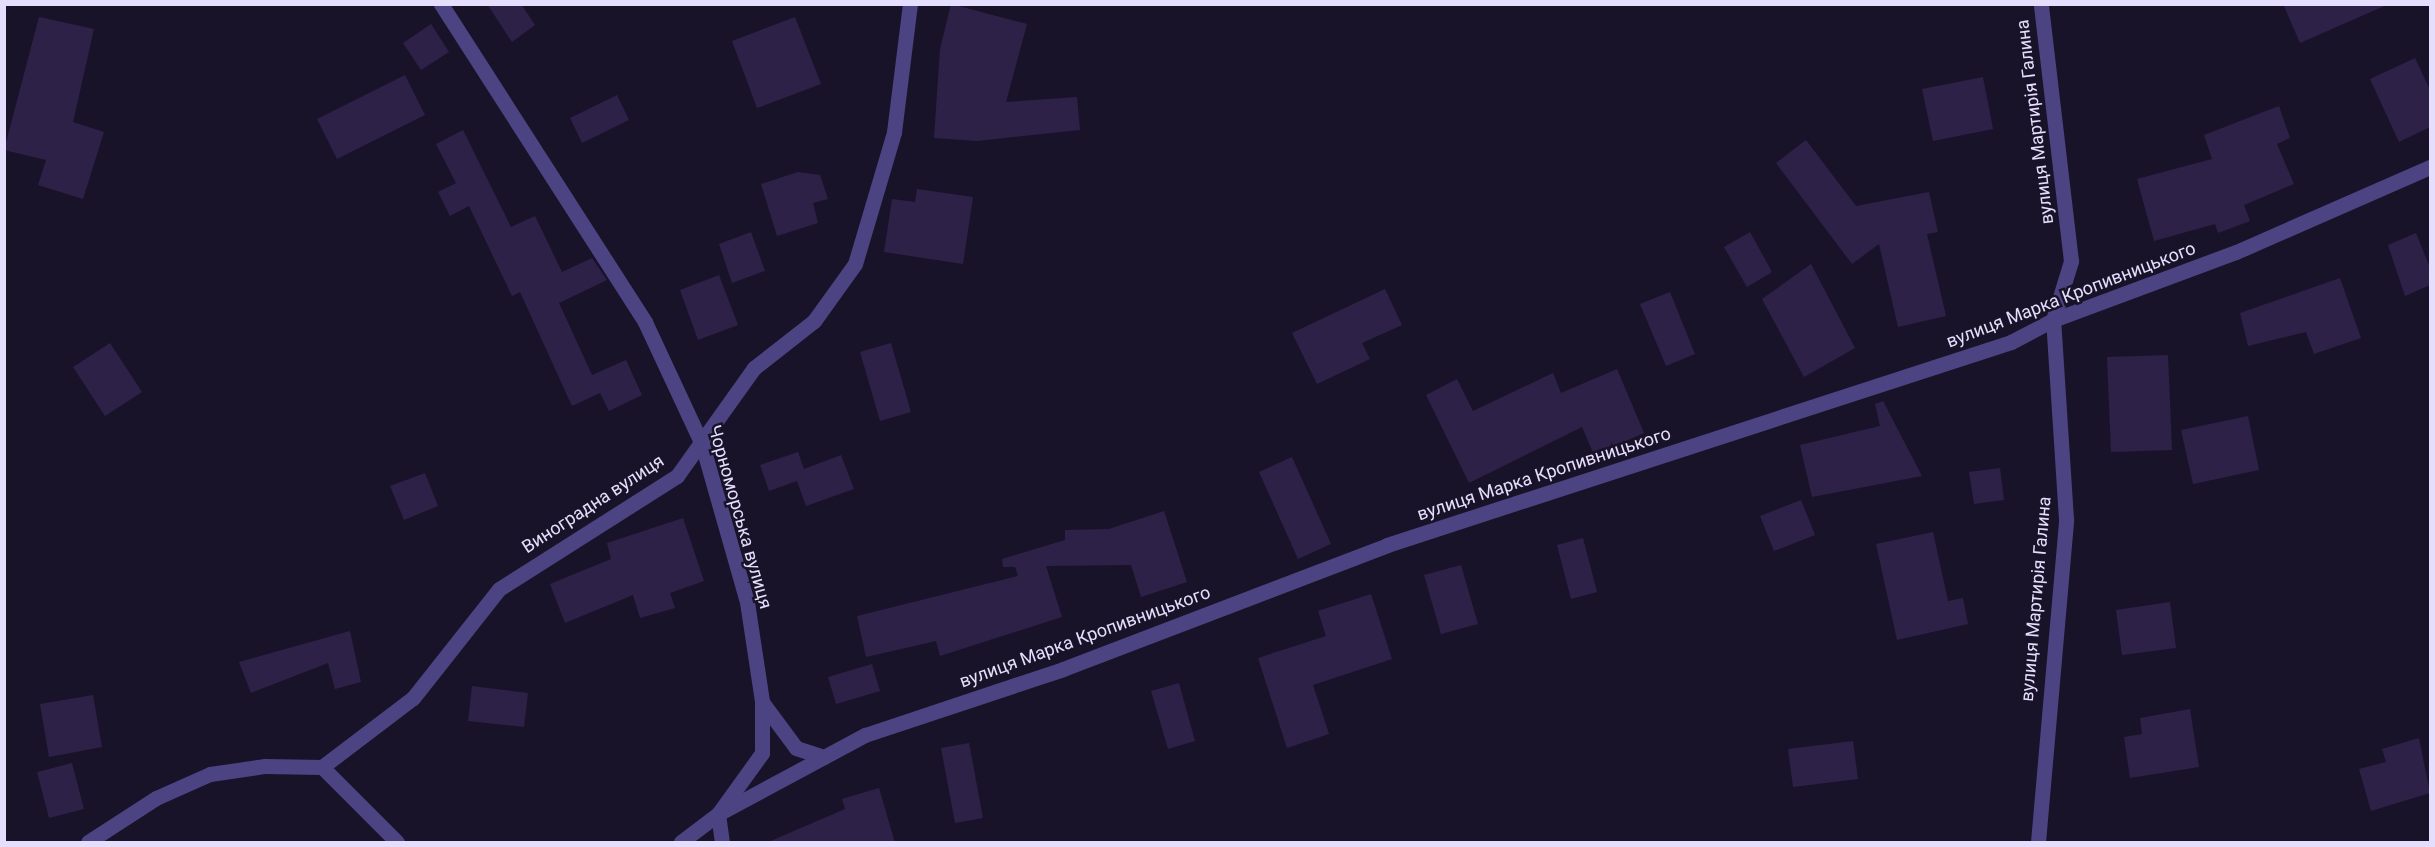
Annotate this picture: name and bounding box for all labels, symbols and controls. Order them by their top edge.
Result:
street label: вулиця Мартирія Галина [2012,18,2058,226]
street label: вулиця Марка Кропивницького [1943,237,2199,353]
street label: Чорноморська вулиця [703,423,777,611]
street label: вулиця Марка Кропивницького [1414,423,1674,525]
street label: Виноградна вулиця [518,450,668,558]
street label: вулиця Мартирія Галина [2016,495,2056,703]
street label: вулиця Марка Кропивницького [957,581,1213,693]

